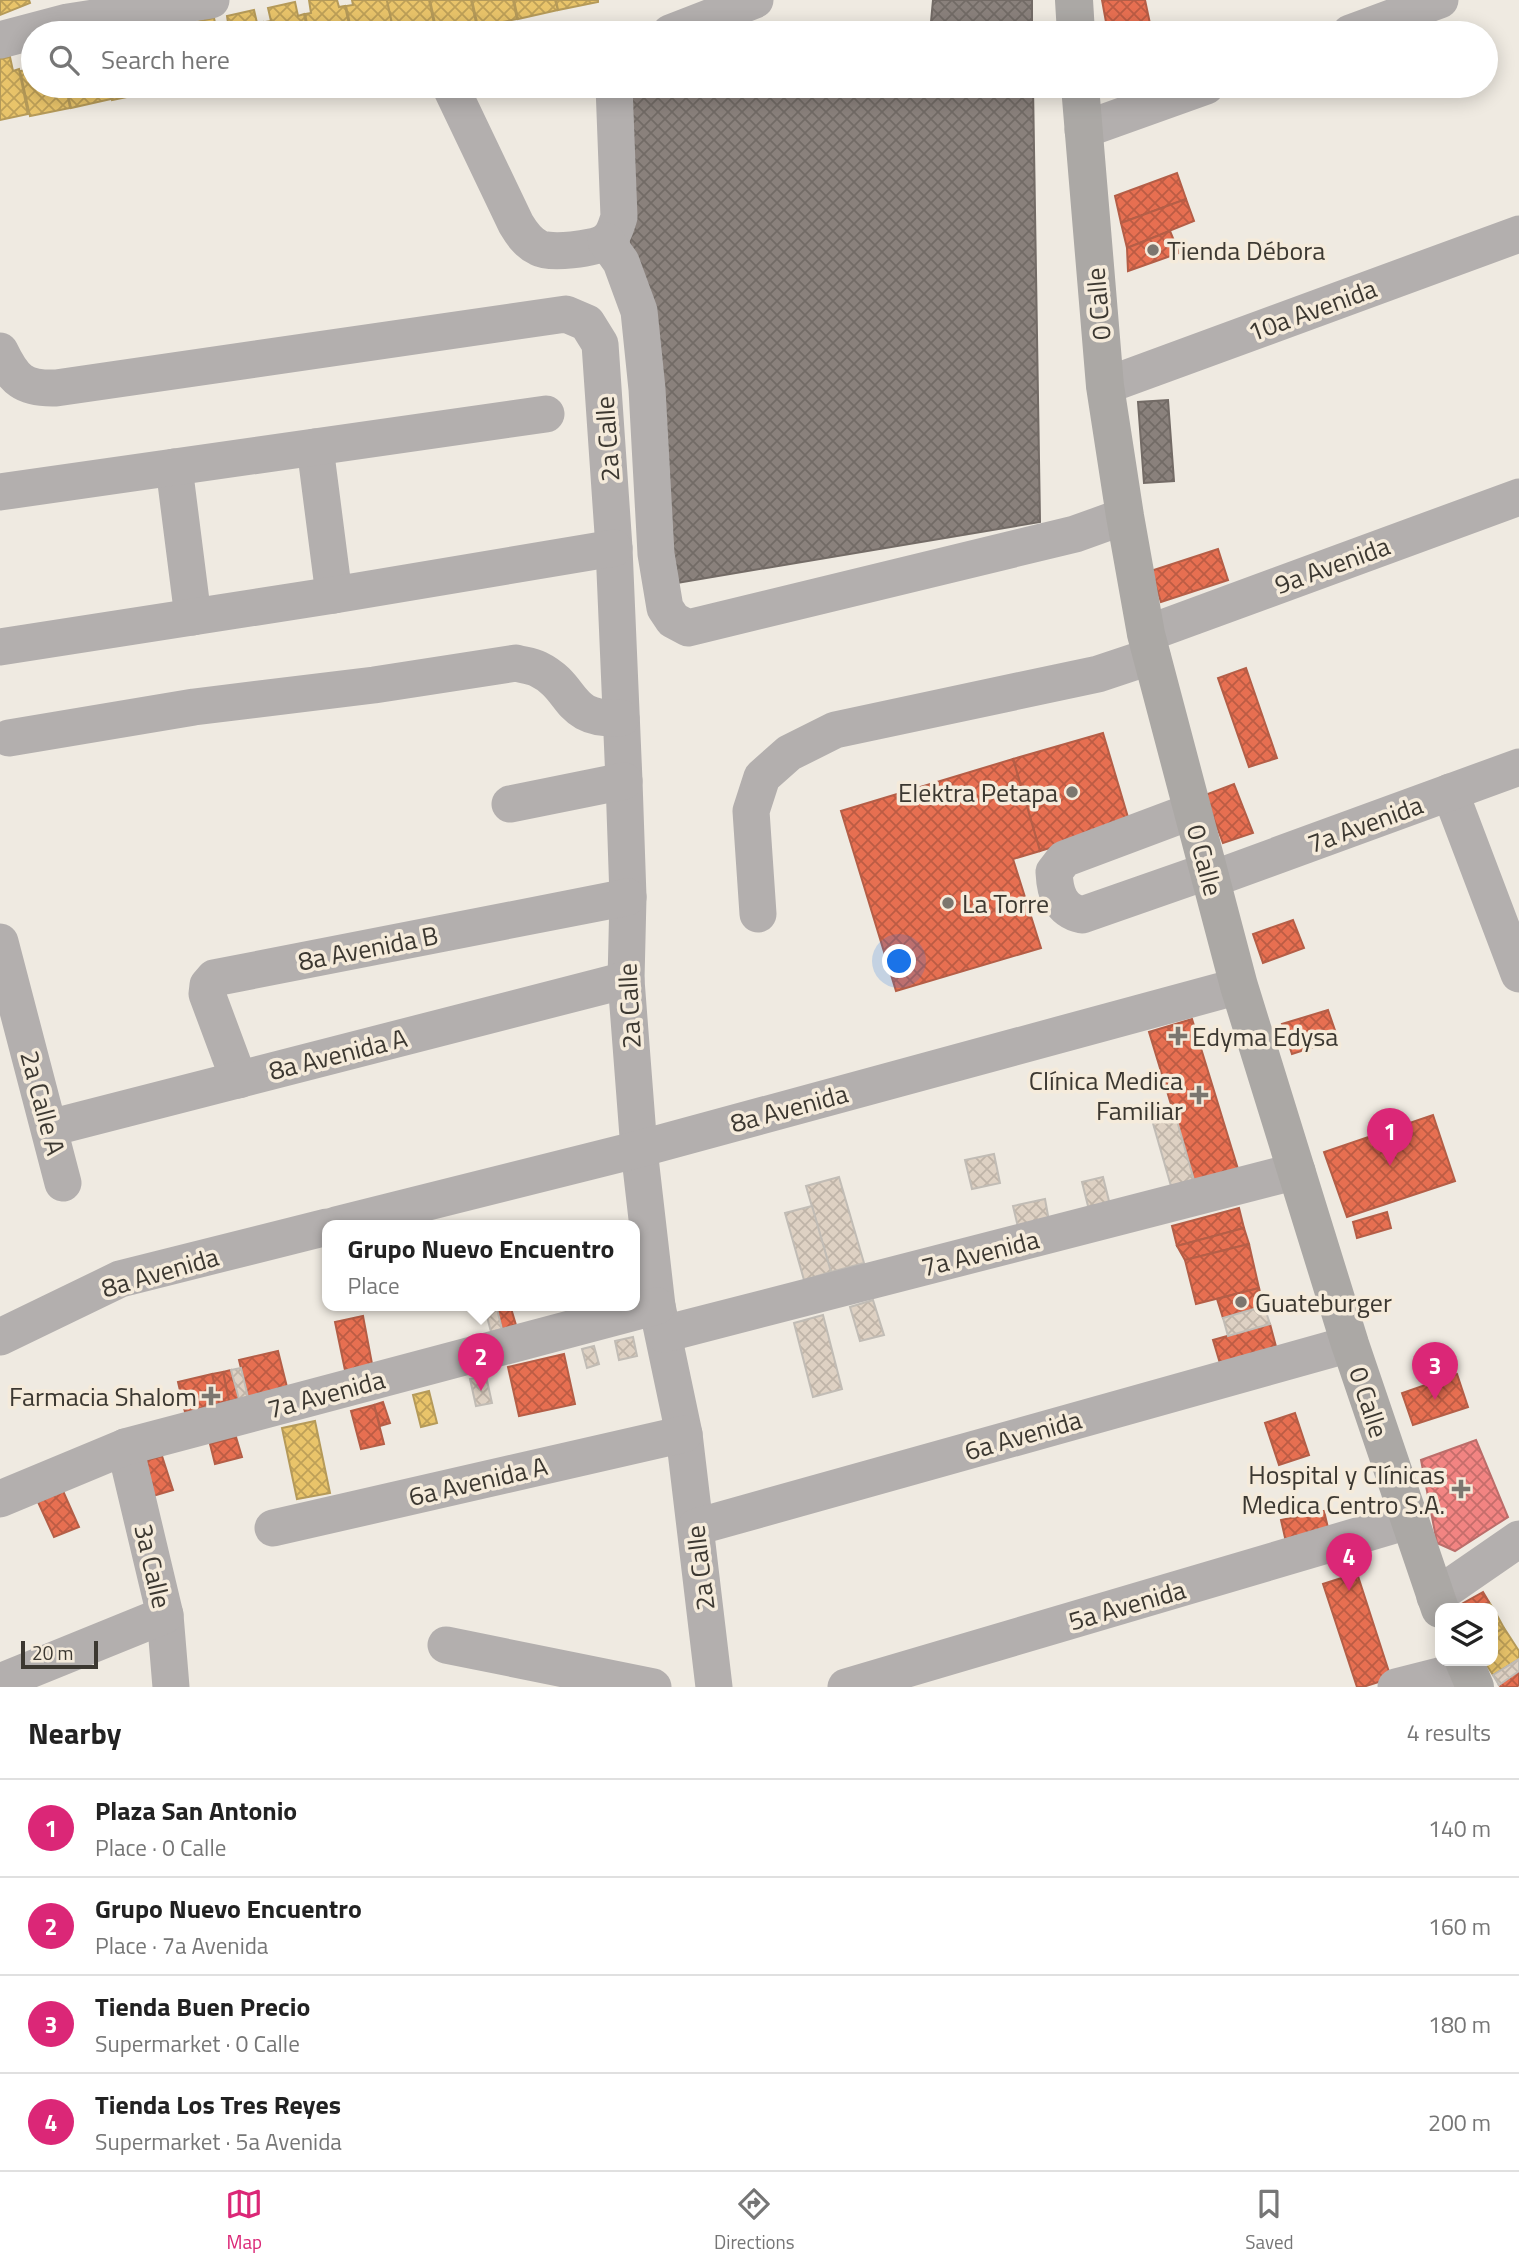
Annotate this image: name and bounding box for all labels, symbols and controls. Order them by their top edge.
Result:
search box [21,21,1498,98]
text: Search here [101,40,230,79]
icon: search [45,41,83,79]
place label: Tienda Débora [1167,231,1325,270]
marker: Tienda Débora [1145,242,1161,258]
street label: 0 Calle [1075,266,1121,342]
street label: 10a Avenida [1242,269,1382,351]
street label: 2a Calle [585,395,629,483]
street label: 9a Avenida [1269,526,1395,604]
place label: Elektra Petapa [898,773,1058,812]
marker: Elektra Petapa [1064,784,1080,800]
street label: 7a Avenida [1302,785,1428,863]
street label: 0 Calle [1177,820,1233,900]
place label: La Torre [962,884,1049,923]
marker: La Torre [940,895,956,911]
street label: 8a Avenida B [295,915,441,981]
your location [882,944,916,978]
street label: 2a Calle [607,962,651,1050]
place label: Edyma Edysa [1192,1017,1338,1056]
street label: 8a Avenida A [265,1018,411,1090]
marker: Edyma Edysa [1170,1028,1186,1044]
street label: 2a Calle A [10,1046,76,1160]
place label: Clínica Medica Familiar [1029,1061,1183,1130]
street label: 8a Avenida [726,1074,852,1142]
marker: Clínica Medica Familiar [1189,1085,1209,1105]
pin: 1 [1367,1108,1413,1166]
popup [322,1220,640,1311]
street label: 7a Avenida [917,1220,1043,1286]
text: Grupo Nuevo Encuentro [348,1229,614,1268]
street label: 8a Avenida [97,1237,223,1307]
text: Place [348,1268,400,1303]
place label: Guateburger [1255,1283,1392,1322]
marker: Guateburger [1233,1294,1249,1310]
pin: 2 [458,1333,504,1391]
pin: 3 [1412,1342,1458,1400]
street label: 7a Avenida [263,1360,389,1428]
street label: 0 Calle [1339,1361,1399,1443]
place label: Farmacia Shalom [9,1377,197,1416]
marker: Farmacia Shalom [203,1388,219,1404]
street label: 6a Avenida [960,1400,1086,1470]
street label: 6a Avenida A [405,1446,551,1516]
place label: Hospital y Clínicas Medica Centro S.A. [1242,1455,1445,1524]
marker: Hospital y Clínicas Medica Centro S.A. [1451,1479,1471,1499]
street label: 3a Calle [124,1520,182,1612]
street label: 2a Calle [675,1523,725,1613]
pin: 4 [1326,1533,1372,1591]
street label: 5a Avenida [1064,1570,1190,1640]
map controls [1435,1603,1498,1666]
button: layers [1435,1603,1498,1666]
scale bar [21,1638,98,1670]
text: 20 m [32,1638,73,1667]
text: Nearby [28,1710,121,1756]
text: 4 results [1407,1715,1491,1750]
text: Plaza San Antonio [95,1791,297,1830]
text: 1 [45,1811,57,1846]
text: 140 m [1428,1811,1491,1846]
text: Place · 0 Calle [95,1830,226,1865]
text: Grupo Nuevo Encuentro [95,1889,362,1928]
text: 2 [45,1909,57,1944]
text: 160 m [1428,1909,1491,1944]
text: Place · 7a Avenida [95,1928,268,1963]
text: Tienda Buen Precio [95,1987,310,2026]
text: 3 [45,2007,57,2042]
text: 180 m [1428,2007,1491,2042]
text: Supermarket · 0 Calle [95,2026,300,2061]
text: Tienda Los Tres Reyes [95,2085,341,2124]
text: 4 [45,2105,57,2140]
text: 200 m [1428,2105,1491,2140]
text: Supermarket · 5a Avenida [95,2124,342,2159]
tab: Map [225,2185,263,2256]
tab: Directions [714,2185,795,2256]
tab: Saved [1245,2185,1294,2256]

